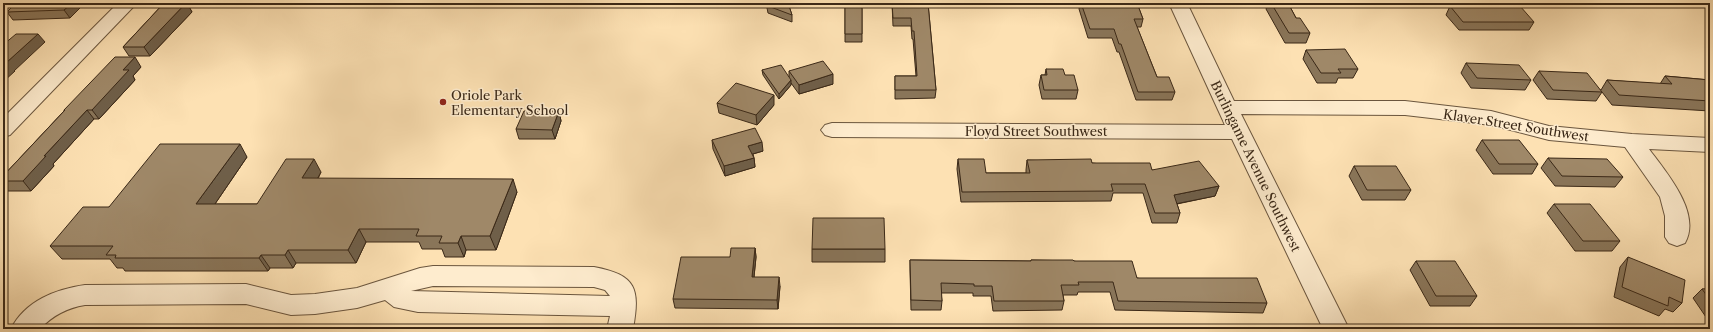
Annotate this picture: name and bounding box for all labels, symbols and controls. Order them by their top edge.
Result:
street label: Burlingame Avenue Southwest [1208,78,1305,254]
place label: Oriole Park Elementary School [451,87,569,118]
marker: Oriole Park Elementary School [438,97,448,107]
street label: Klaver Street Southwest [1442,106,1590,144]
street label: Floyd Street Southwest [965,123,1108,139]

